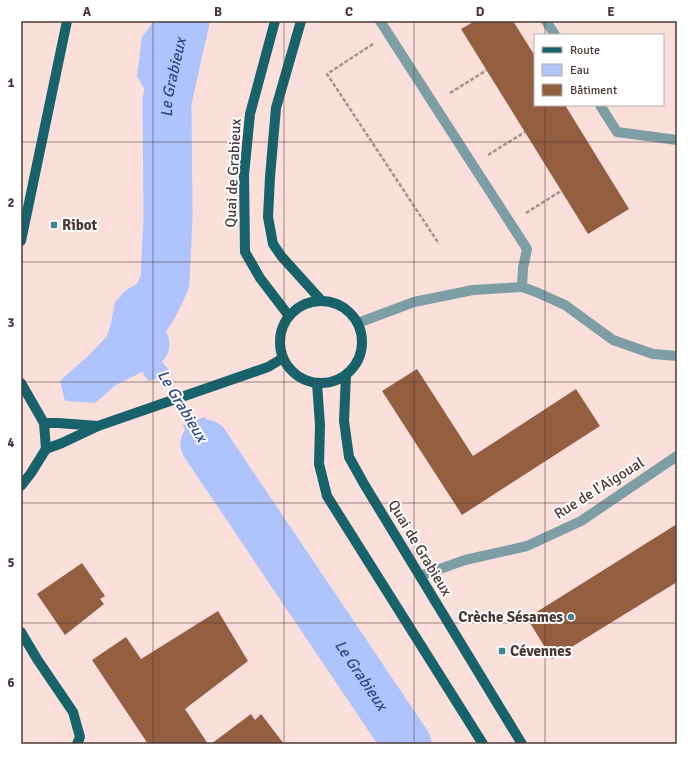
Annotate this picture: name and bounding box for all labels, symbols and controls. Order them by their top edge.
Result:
text: A [83,4,92,20]
text: B [214,4,222,20]
text: C [345,4,353,20]
text: D [476,4,485,20]
text: E [607,4,615,20]
water label: Le Grabieux [157,34,191,117]
legend [534,34,664,106]
text: Route [570,43,600,58]
text: Eau [570,63,589,78]
text: 1 [7,75,15,91]
text: Bâtiment [570,83,617,98]
street label: Quai de Grabieux [221,118,245,228]
text: 2 [7,195,15,211]
place label: Ribot [62,216,98,234]
marker: Ribot [49,220,59,230]
text: 3 [7,315,15,331]
water label: Le Grabieux [153,366,212,447]
text: 4 [7,435,15,451]
street label: Rue de l'Aigoual [551,453,647,523]
street label: Quai de Grabieux [384,497,456,599]
text: 5 [7,555,15,571]
place label: Crèche Sésames [458,608,563,626]
marker: Crèche Sésames [566,612,576,622]
water label: Le Grabieux [330,636,393,716]
place label: Cévennes [510,642,572,660]
marker: Cévennes [497,646,507,656]
text: 6 [7,675,15,691]

